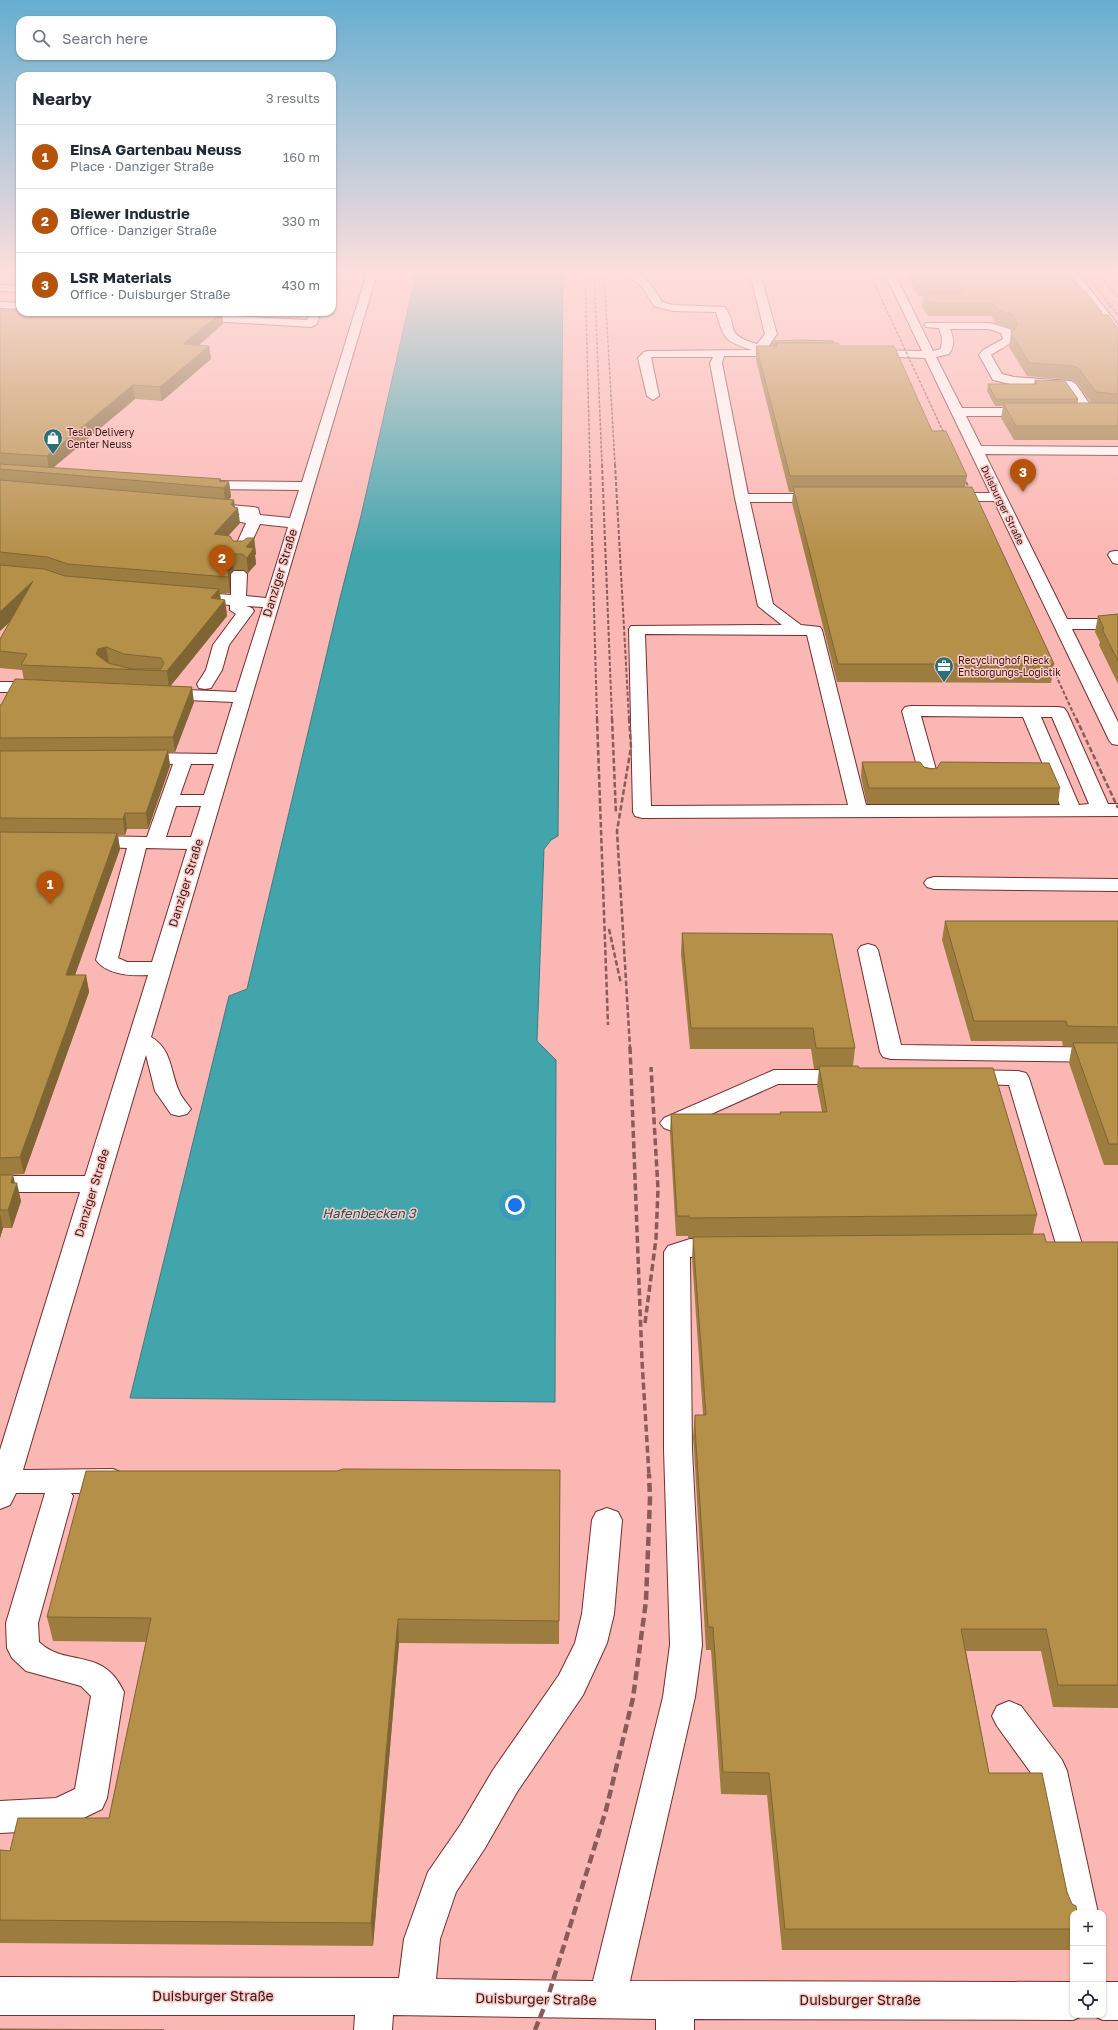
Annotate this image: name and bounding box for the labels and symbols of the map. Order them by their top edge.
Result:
place label: Tesla Delivery Center Neuss [67,426,135,450]
shop icon: Tesla Delivery Center Neuss [42,427,64,455]
pin: 3 [1010,459,1036,492]
street label: Duisburger Straße [979,463,1027,547]
street label: Danziger Straße [259,527,300,619]
pin: 2 [209,545,235,578]
place label: Recyclinghof Rieck Entsorgungs-Logistik [958,654,1061,678]
office icon: Recyclinghof Rieck Entsorgungs-Logistik [933,655,955,683]
street label: Danziger Straße [165,837,206,929]
pin: 1 [37,871,63,904]
street label: Danziger Straße [71,1147,112,1239]
your location [505,1195,525,1215]
water label: Hafenbecken 3 [322,1205,417,1221]
street label: Duisburger Straße [152,1987,274,2004]
street label: Duisburger Straße [475,1989,597,2008]
street label: Duisburger Straße [799,1991,921,2008]

